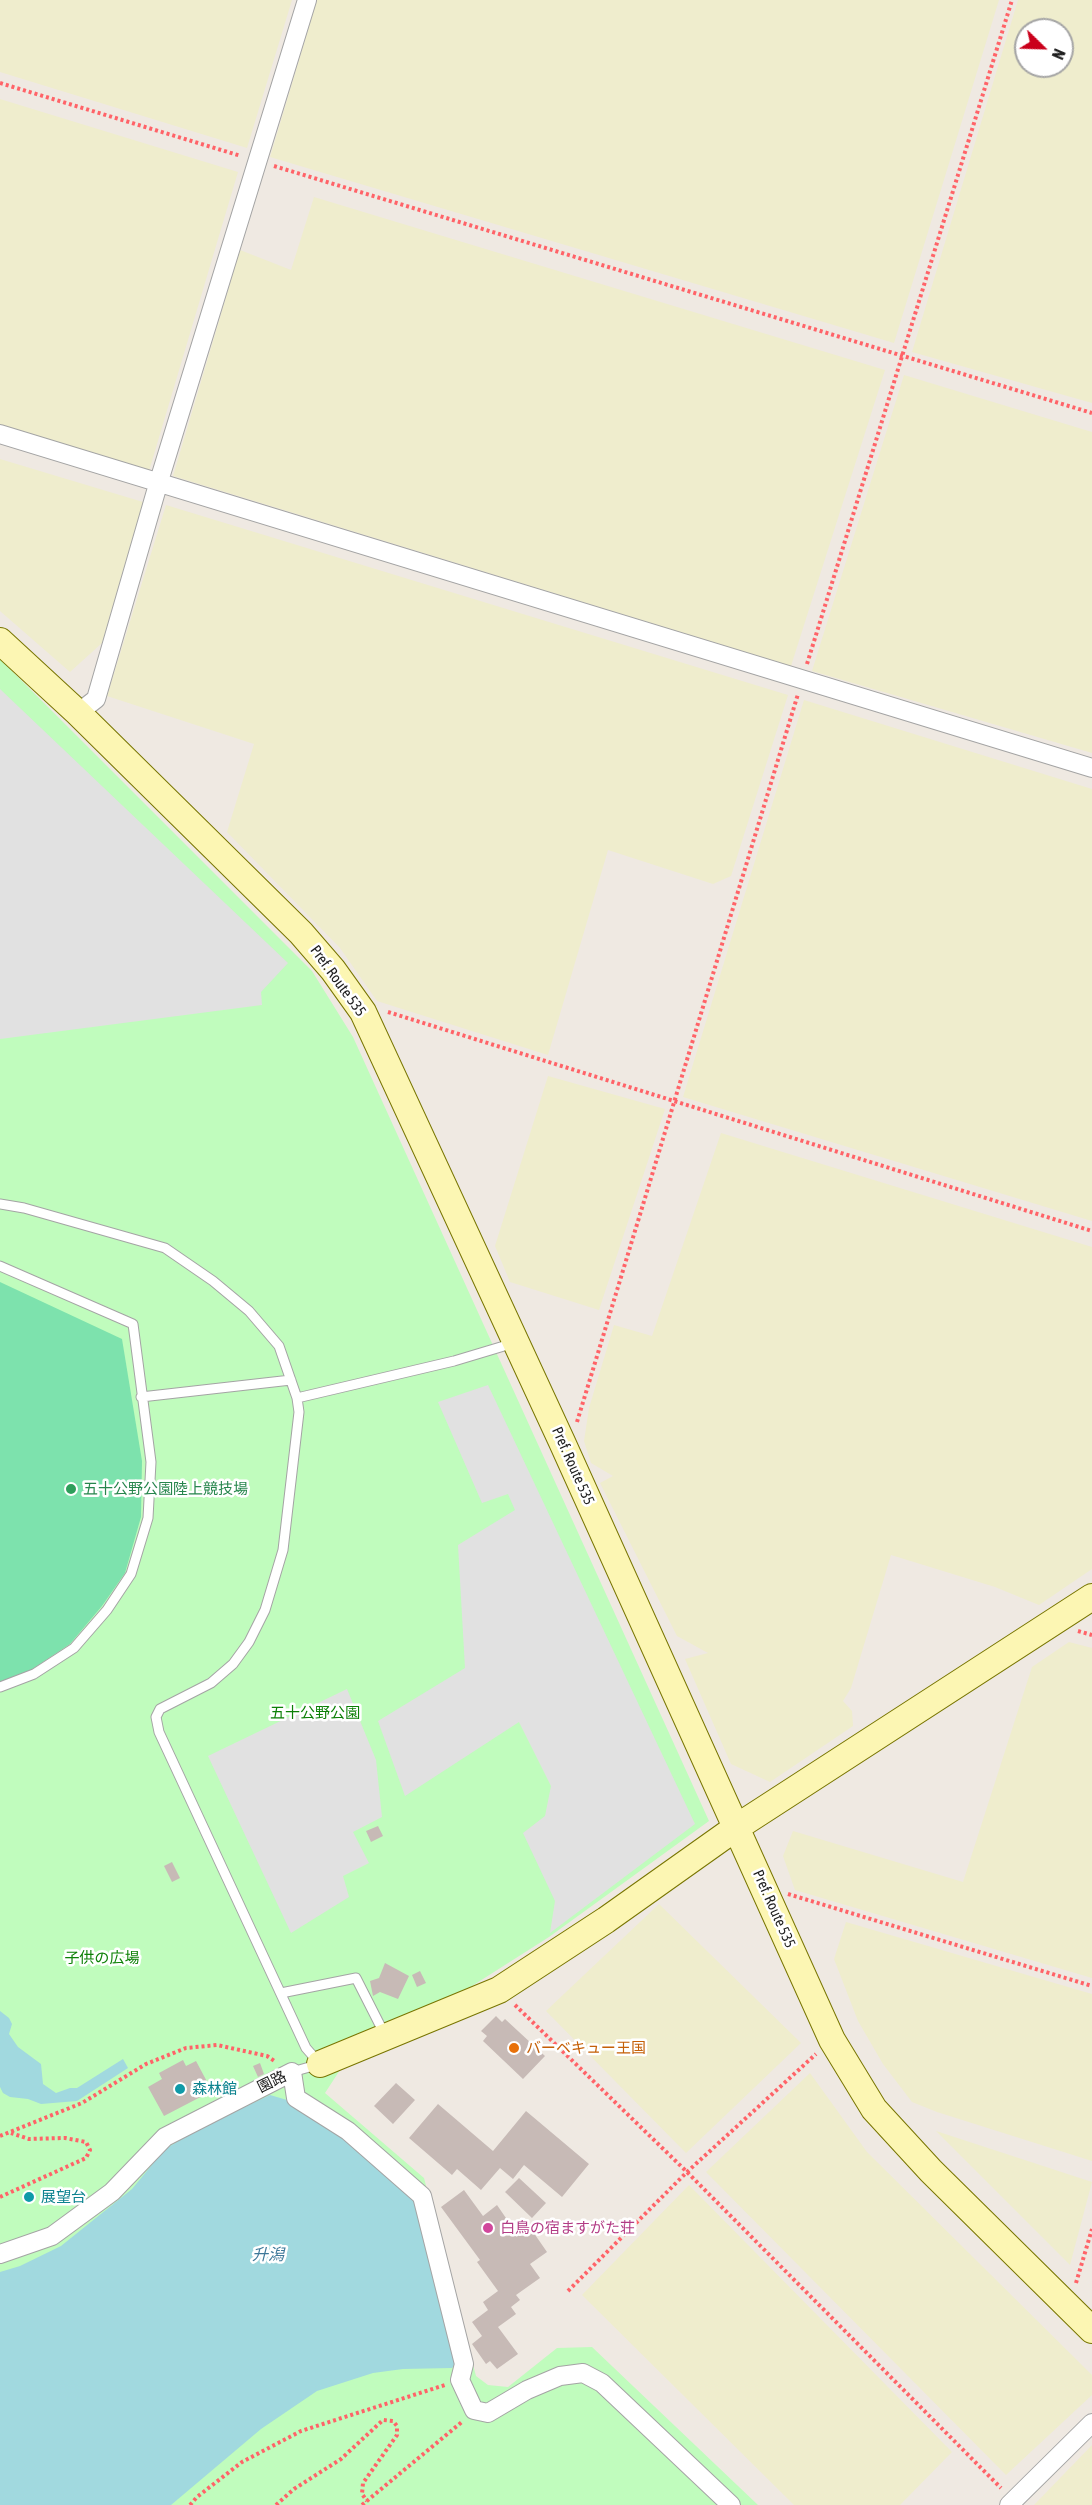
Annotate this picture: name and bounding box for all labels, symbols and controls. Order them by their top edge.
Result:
north arrow [1014,18,1074,78]
text: N [1049,46,1069,62]
street label: Pref. Route 535 [306,942,370,1020]
street label: Pref. Route 535 [548,1424,598,1508]
place label: 五十公野公園陸上競技場 [83,1480,248,1498]
marker: 五十公野公園陸上競技場 [64,1482,78,1496]
park label: 五十公野公園 [270,1704,360,1722]
street label: Pref. Route 535 [749,1867,799,1951]
park label: 子供の広場 [65,1949,139,1967]
place label: バーベキュー王国 [526,2039,646,2057]
marker: バーベキュー王国 [507,2041,521,2055]
street label: 園路 [255,2067,289,2097]
place label: 森林館 [192,2080,237,2098]
marker: 森林館 [173,2082,187,2096]
place label: 展望台 [41,2188,86,2206]
marker: 展望台 [22,2190,36,2204]
place label: 白鳥の宿ますがた荘 [500,2219,635,2237]
marker: 白鳥の宿ますがた荘 [481,2221,495,2235]
water label: 升潟 [252,2245,284,2265]

